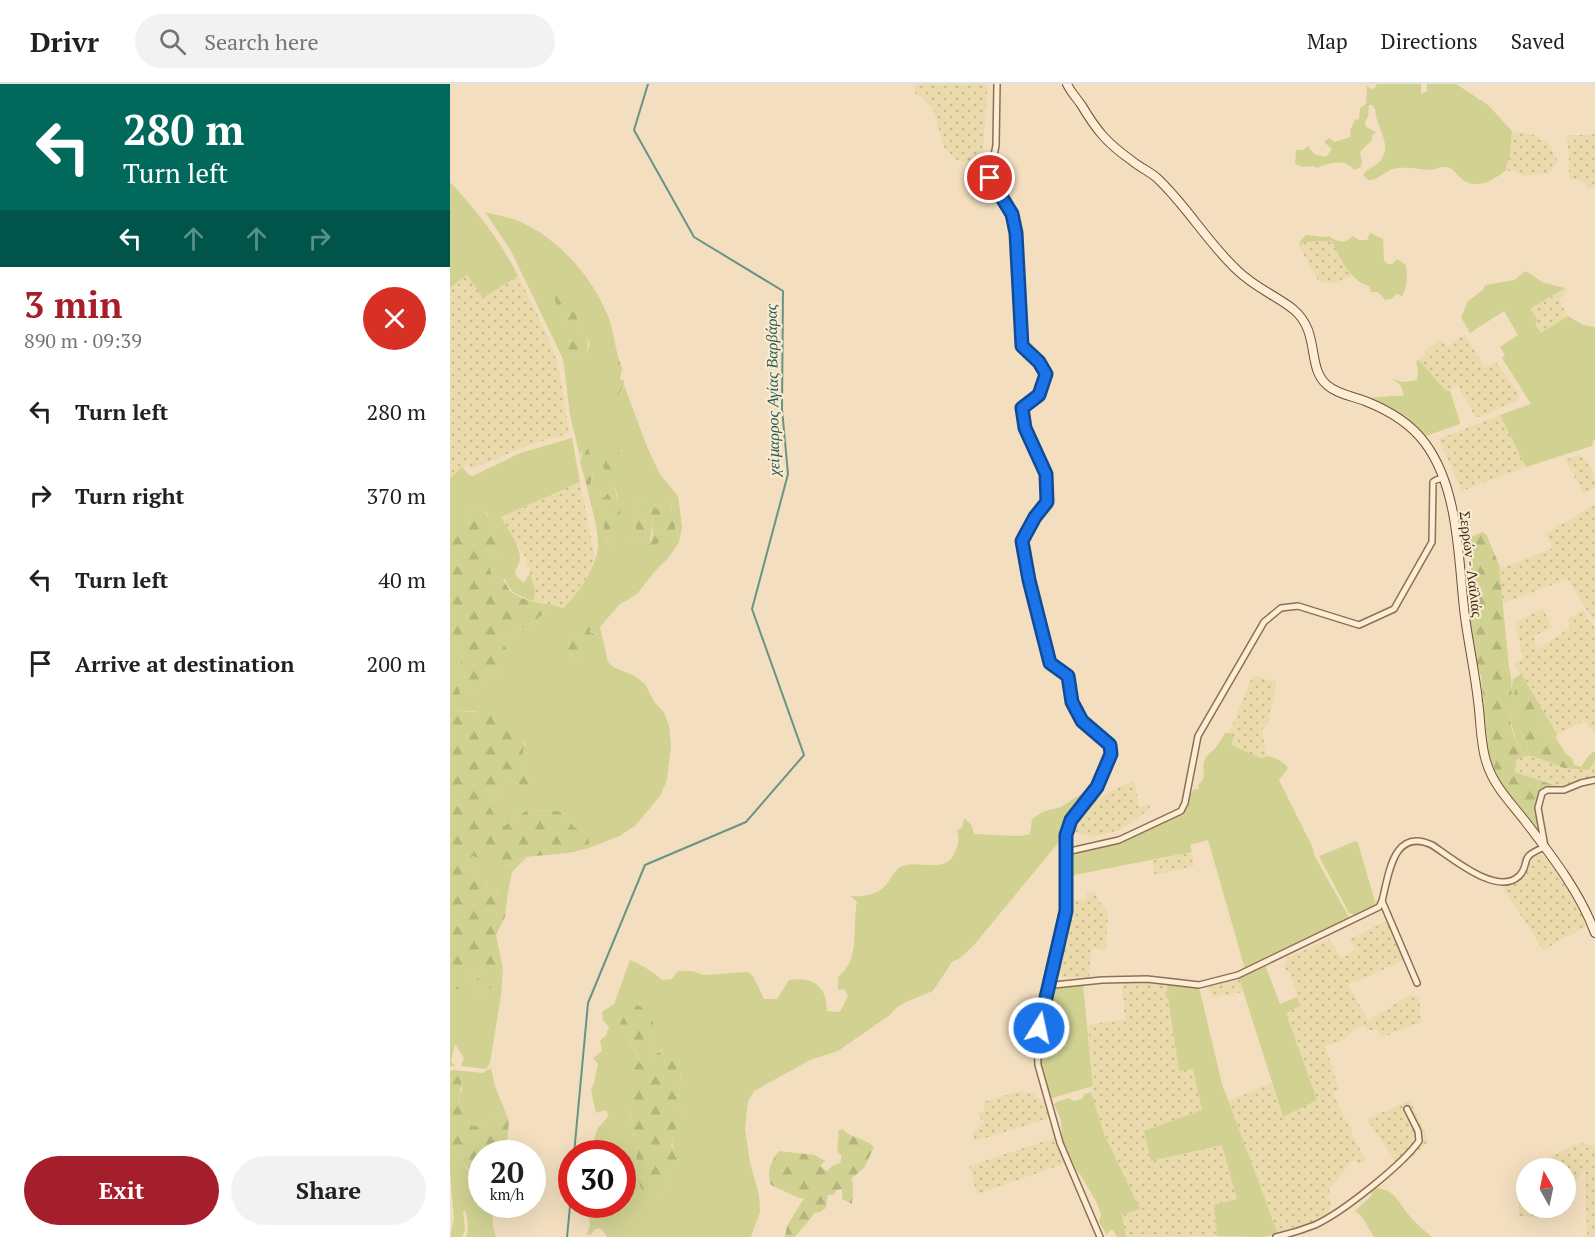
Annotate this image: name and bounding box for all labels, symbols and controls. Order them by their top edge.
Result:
search box [135,14,555,68]
text: Drivr [30,23,99,60]
icon: search [156,25,189,58]
text: Search here [204,27,319,56]
text: Map [1307,27,1348,55]
text: Directions [1381,27,1478,55]
text: Saved [1511,27,1565,55]
text: 280 m [123,101,244,157]
icon: left [24,108,102,186]
pin [964,152,1015,203]
text: Turn left [123,155,228,191]
icon: arrive [973,161,1006,194]
icon: left [114,222,147,255]
icon: ahead [177,222,210,255]
icon: ahead [240,222,273,255]
icon: right [303,222,336,255]
text: 3 min [24,281,122,328]
button: close [363,287,426,350]
water label: χείμαρρος Αγίας Βαρβάρας [759,303,785,478]
text: 890 m · 09:39 [24,327,142,354]
icon: left [24,395,57,428]
text: Turn left [75,397,168,426]
text: 280 m [366,397,426,426]
icon: right [24,479,57,512]
text: Turn right [75,481,184,510]
text: 370 m [366,481,426,510]
street label: Σερρών - Λαϊλιάς [1456,510,1488,618]
icon: left [24,563,57,596]
text: Turn left [75,565,168,594]
text: 40 m [378,565,426,594]
icon: arrive [24,647,57,680]
text: Arrive at destination [75,649,294,678]
text: 200 m [366,649,426,678]
position arrow [1007,996,1071,1060]
speed limit sign: 30 [558,1140,636,1218]
text: 20 [490,1152,524,1192]
button: Exit [24,1156,219,1225]
button: Share [231,1156,426,1225]
north arrow [1516,1158,1576,1218]
map controls [1516,1158,1576,1218]
text: km/h [490,1184,524,1204]

